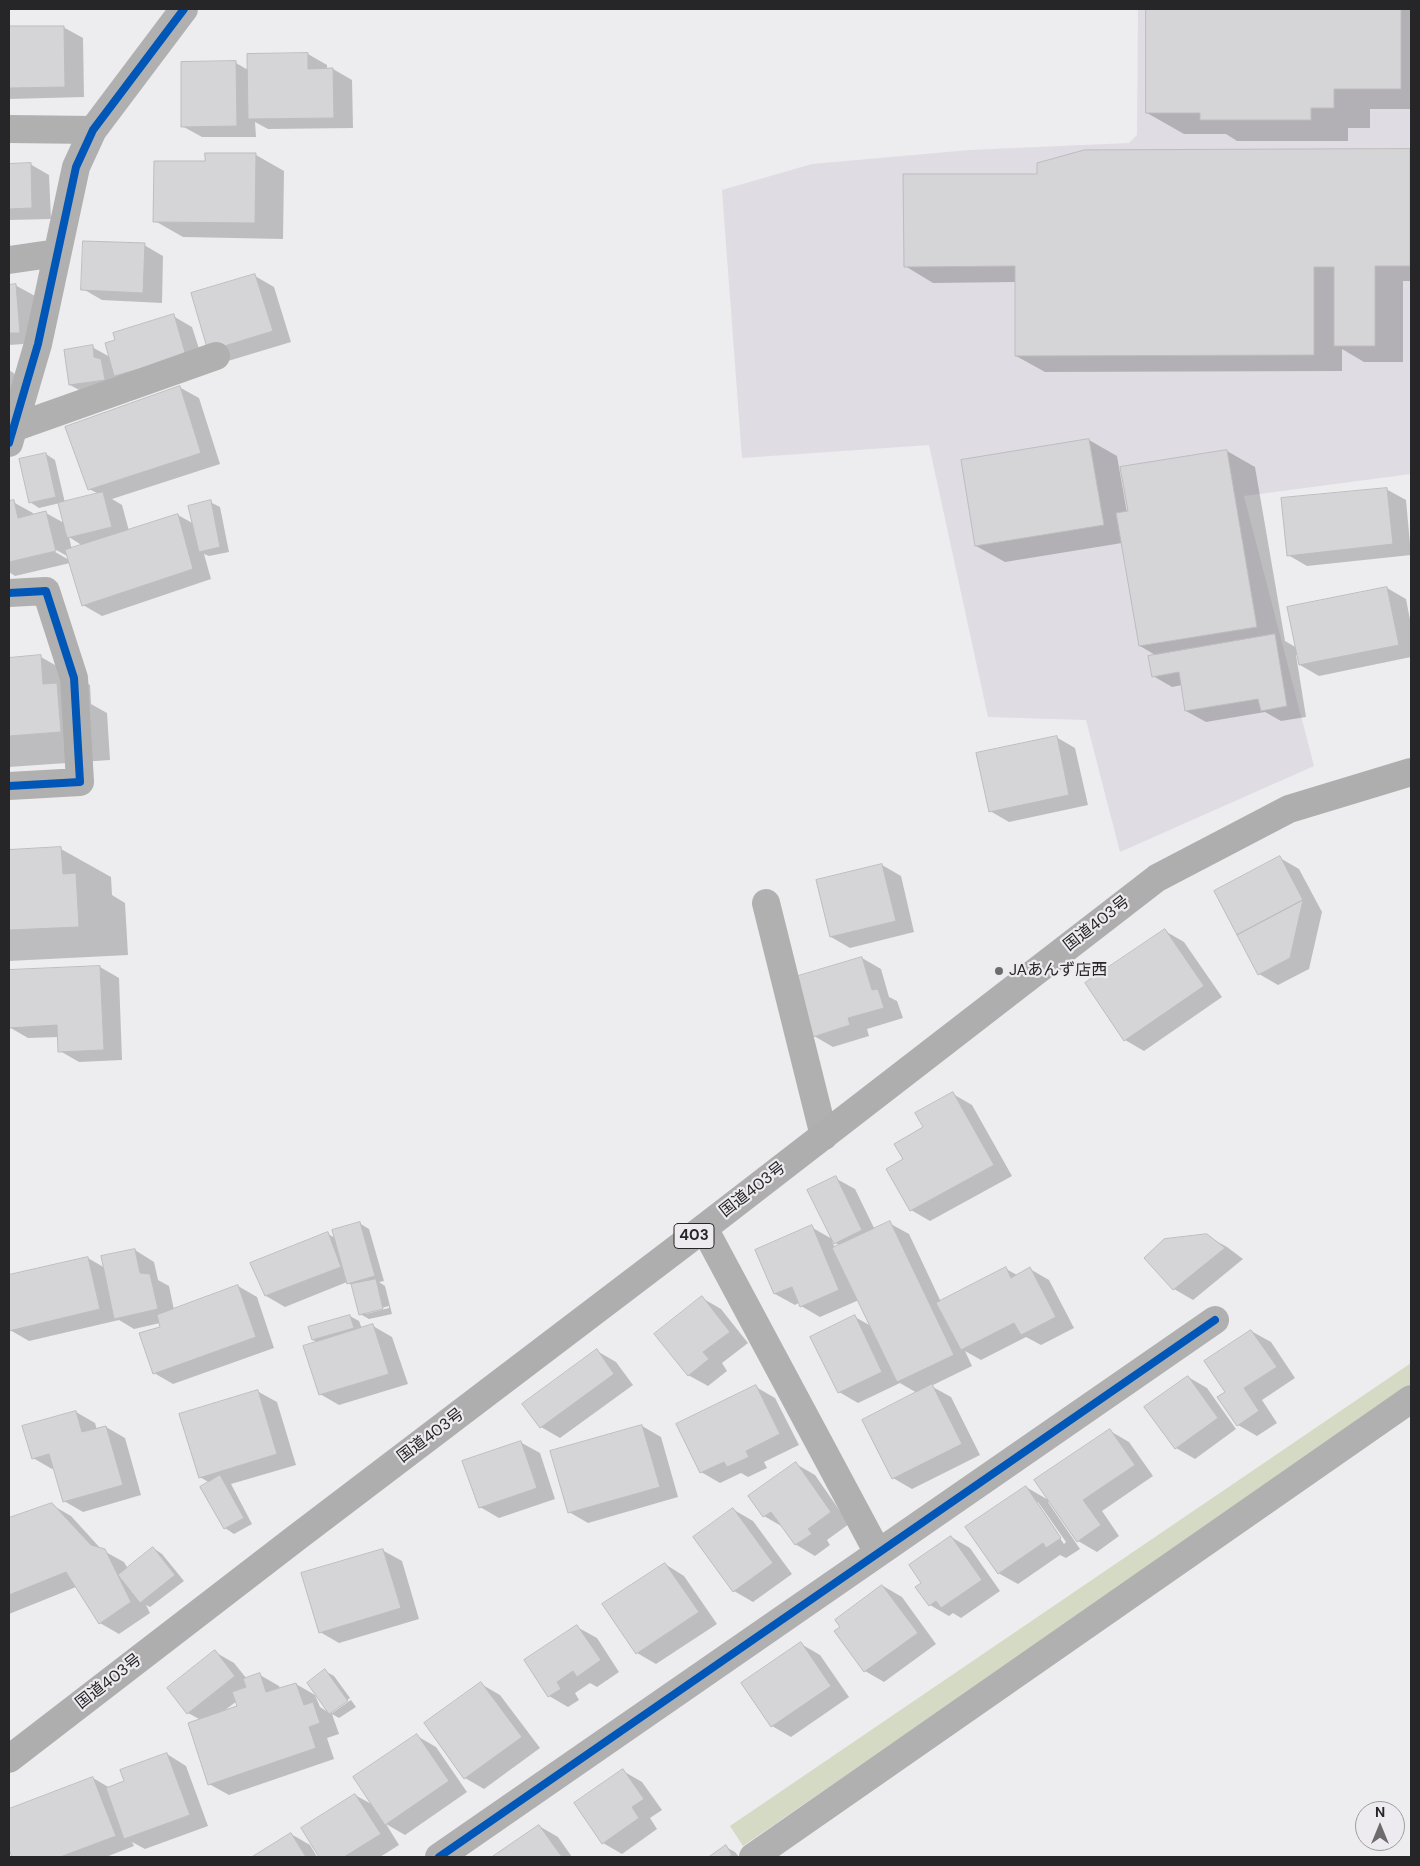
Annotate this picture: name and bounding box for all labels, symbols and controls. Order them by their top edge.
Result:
street label: 国道403号 [1060,892,1134,956]
place label: JAあんず店西 [1009,961,1107,981]
marker: JAあんず店西 [993,965,1005,977]
street label: 国道403号 [716,1158,790,1222]
road number: 403 [674,1224,714,1248]
street label: 国道403号 [394,1405,468,1467]
street label: 国道403号 [72,1650,146,1714]
north arrow [1355,1801,1405,1851]
text: N [1375,1803,1385,1821]

